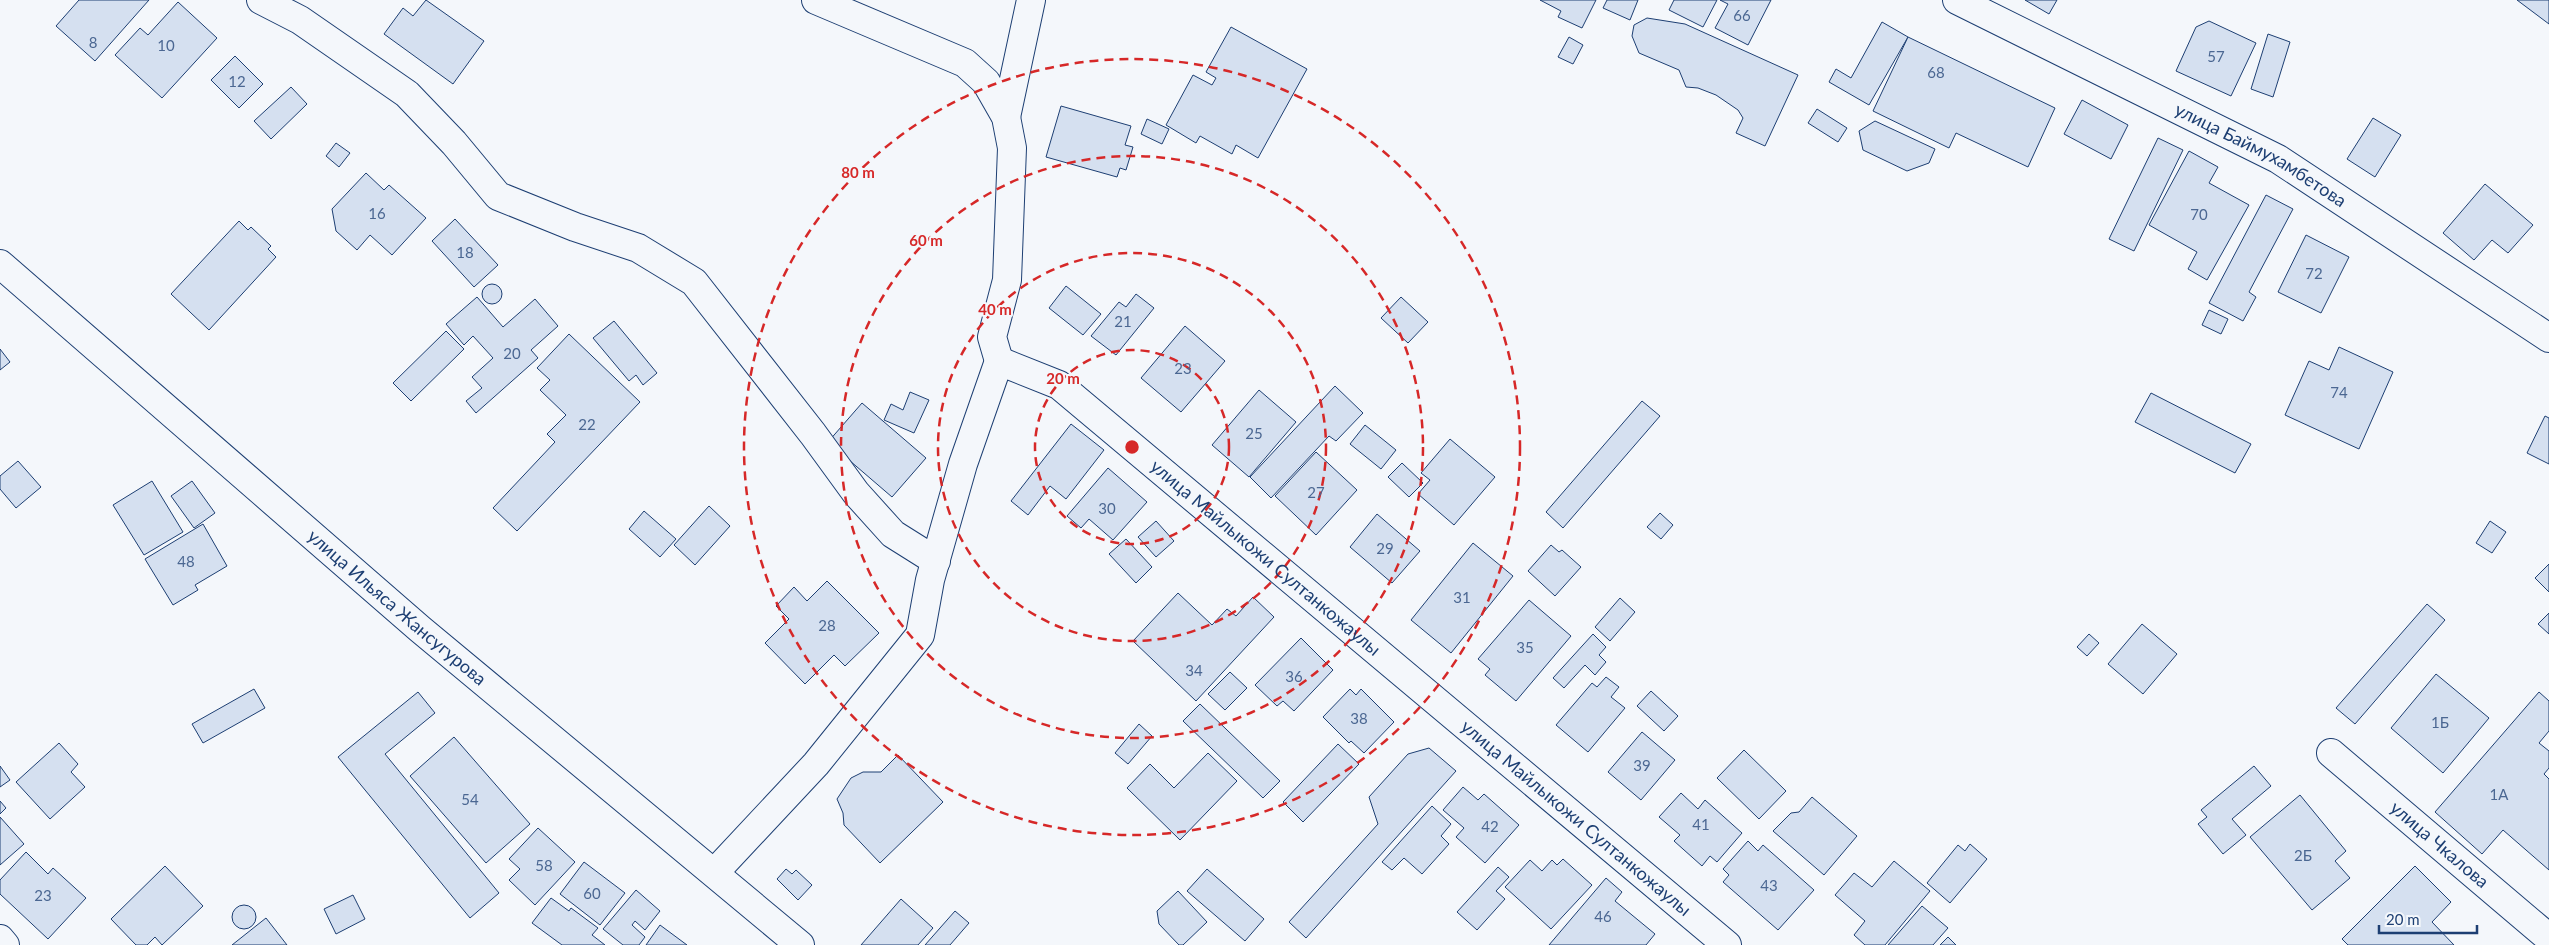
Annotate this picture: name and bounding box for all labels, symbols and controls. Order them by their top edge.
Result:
house number: 66 [1733,6,1751,24]
house number: 8 [89,33,97,51]
house number: 10 [157,36,175,54]
house number: 57 [2207,47,2225,65]
house number: 68 [1927,63,1945,81]
house number: 12 [228,72,246,90]
street label: улица Баймухамбетова [2171,98,2351,211]
text: 80 m [841,163,875,181]
house number: 16 [368,204,386,222]
house number: 70 [2190,205,2208,223]
text: 60 m [909,231,943,249]
house number: 18 [456,243,474,261]
house number: 72 [2305,264,2323,282]
text: 40 m [978,300,1012,318]
house number: 21 [1114,312,1132,330]
house number: 20 [503,344,521,362]
house number: 23 [1174,359,1192,377]
text: 20 m [1046,369,1080,387]
house number: 74 [2330,383,2348,401]
house number: 22 [578,415,596,433]
house number: 25 [1245,424,1263,442]
centre of rings [1123,438,1141,456]
street label: улица Майлыкожи Султанкожаулы [1147,455,1386,660]
house number: 27 [1307,483,1325,501]
house number: 30 [1098,499,1116,517]
street label: улица Ильяса Жансугурова [304,525,491,689]
house number: 29 [1376,539,1394,557]
house number: 48 [177,552,195,570]
house number: 31 [1453,588,1471,606]
house number: 28 [818,616,836,634]
house number: 35 [1516,638,1534,656]
house number: 34 [1185,661,1203,679]
house number: 36 [1285,667,1303,685]
house number: 38 [1350,709,1368,727]
house number: 1Б [2431,713,2449,731]
street label: улица Майлыкожи Султанкожаулы [1457,715,1696,920]
house number: 39 [1633,756,1651,774]
house number: 1А [2490,785,2509,803]
house number: 54 [461,790,479,808]
street label: улица Чкалова [2386,796,2494,892]
house number: 41 [1692,815,1710,833]
house number: 42 [1481,817,1499,835]
house number: 2Б [2294,846,2312,864]
house number: 58 [535,856,553,874]
house number: 43 [1760,876,1778,894]
house number: 60 [583,884,601,902]
house number: 23 [34,886,52,904]
scale bar [2379,902,2476,934]
house number: 46 [1594,907,1612,925]
text: 20 m [2386,910,2420,928]

